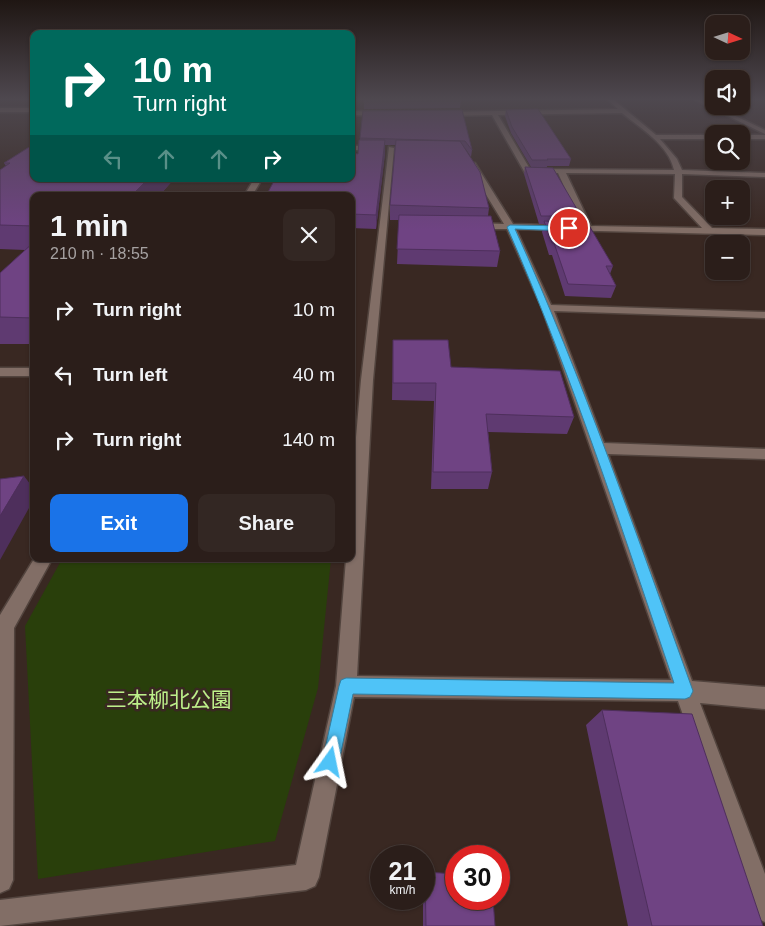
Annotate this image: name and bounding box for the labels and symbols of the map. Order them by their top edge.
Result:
north arrow [705,15,750,60]
pin [548,207,590,249]
park label: 三本柳北公園 [106,688,232,711]
position arrow [303,735,355,787]
speed limit sign: 30 [445,845,510,910]

